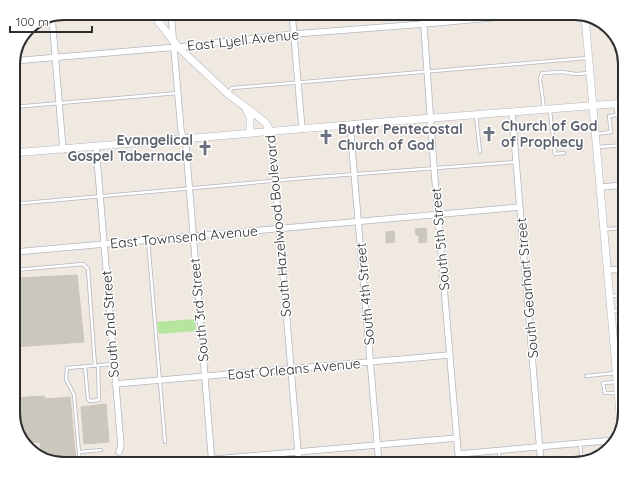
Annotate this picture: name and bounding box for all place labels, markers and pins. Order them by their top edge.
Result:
place label: Church of God of Prophecy [501,117,597,151]
place label: Butler Pentecostal Church of God [338,120,463,154]
church icon: Church of God of Prophecy [480,125,498,143]
church icon: Butler Pentecostal Church of God [317,128,335,146]
place label: Evangelical Gospel Tabernacle [67,131,193,165]
church icon: Evangelical Gospel Tabernacle [196,139,214,157]

